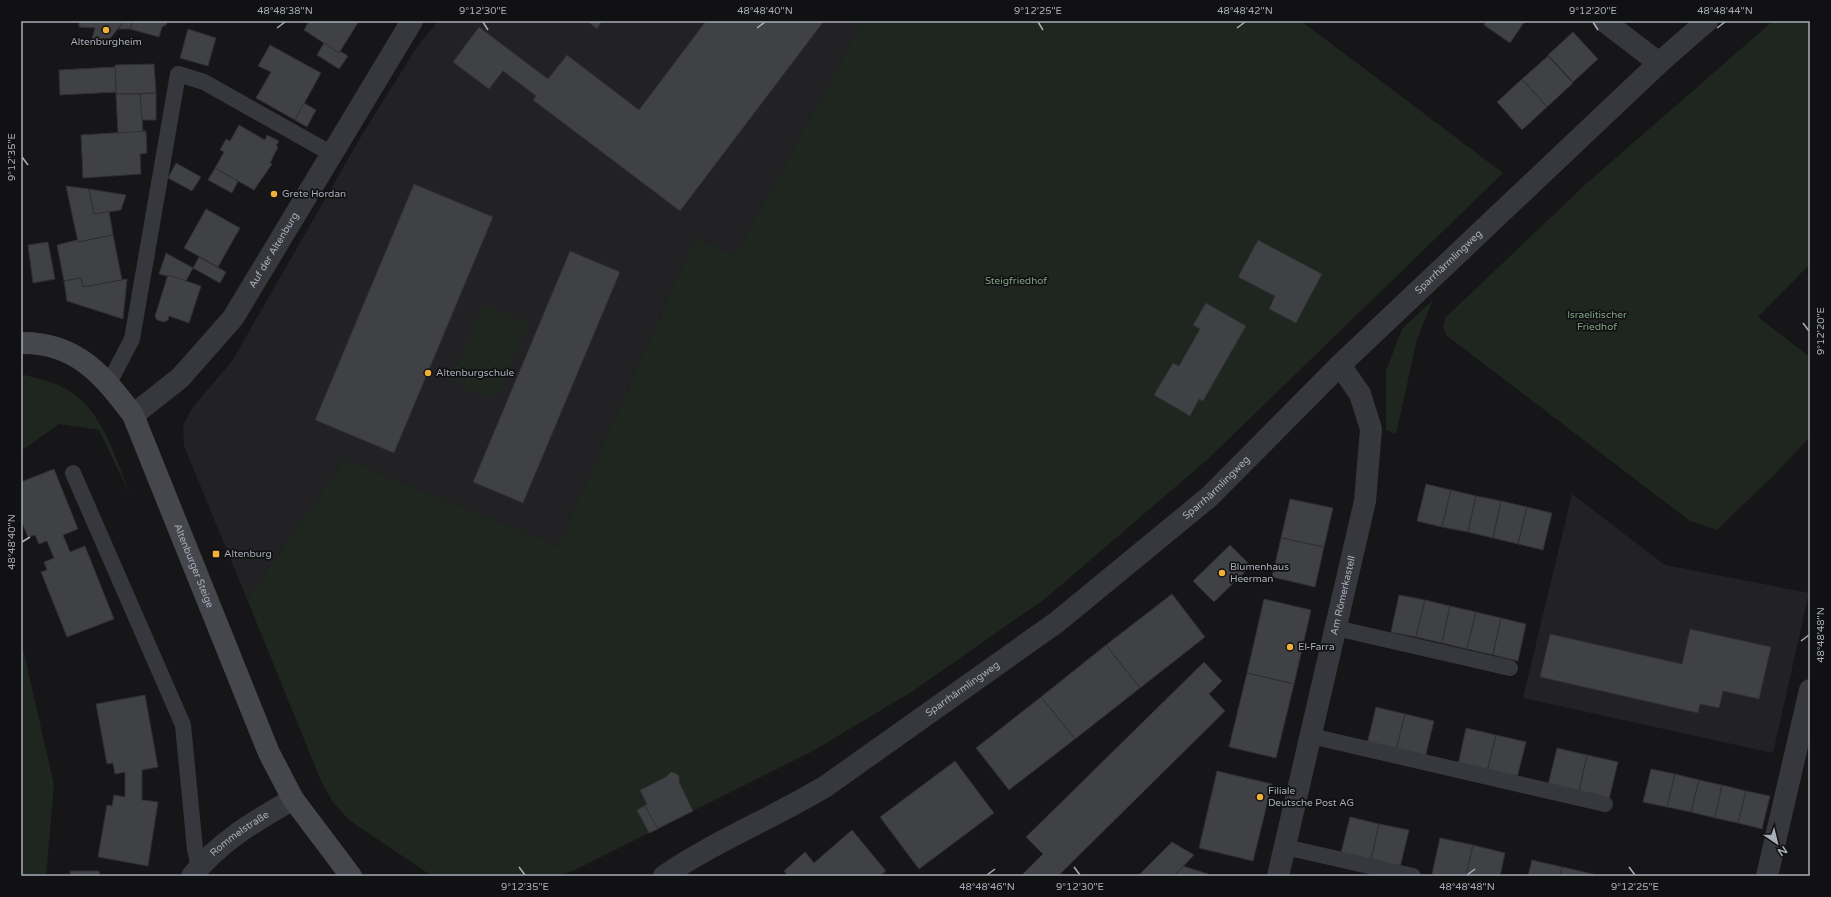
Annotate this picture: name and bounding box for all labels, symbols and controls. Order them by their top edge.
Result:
text: 48°48'38"N [257,5,313,17]
text: 9°12'30"E [459,5,507,17]
text: 48°48'40"N [737,5,793,17]
text: 9°12'25"E [1014,5,1062,17]
text: 48°48'42"N [1217,5,1273,17]
text: 9°12'20"E [1569,5,1617,17]
text: 48°48'44"N [1697,5,1753,17]
marker: Altenburgheim [101,25,111,35]
place label: Altenburgheim [70,36,142,48]
text: 9°12'35"E [6,133,18,181]
place label: Grete Hordan [282,188,346,200]
marker: Grete Hordan [269,189,279,199]
street label: Auf der Altenburg [246,210,301,290]
street label: Sparrhärmlingweg [1413,228,1485,297]
park label: Steigfriedhof [985,275,1047,287]
text: 9°12'20"E [1815,307,1827,355]
park label: Israelitischer Friedhof [1567,309,1627,333]
place label: Altenburgschule [436,367,515,379]
marker: Altenburgschule [423,368,433,378]
street label: Sparrhärmlingweg [1180,453,1252,522]
text: 48°48'40"N [6,514,18,570]
street label: Altenburger Steige [171,522,216,610]
place label: Altenburg [224,548,272,560]
marker: Altenburg [211,549,221,559]
street label: Am Römerkastell [1328,554,1358,636]
place label: Blumenhaus Heerman [1230,561,1289,585]
marker: Blumenhaus Heerman [1217,568,1227,578]
text: 48°48'48"N [1815,607,1827,663]
place label: El-Farra [1298,641,1335,653]
marker: El-Farra [1285,642,1295,652]
street label: Sparrhärmlingweg [923,659,1002,719]
place label: Filiale Deutsche Post AG [1268,785,1354,809]
marker: Filiale Deutsche Post AG [1255,792,1265,802]
street label: Rommelstraße [208,808,271,859]
north arrow [1757,823,1797,863]
text: N [1775,843,1790,859]
text: 9°12'35"E [501,881,549,893]
text: 48°48'46"N [959,881,1015,893]
text: 9°12'30"E [1056,881,1104,893]
text: 48°48'48"N [1439,881,1495,893]
text: 9°12'25"E [1611,881,1659,893]

